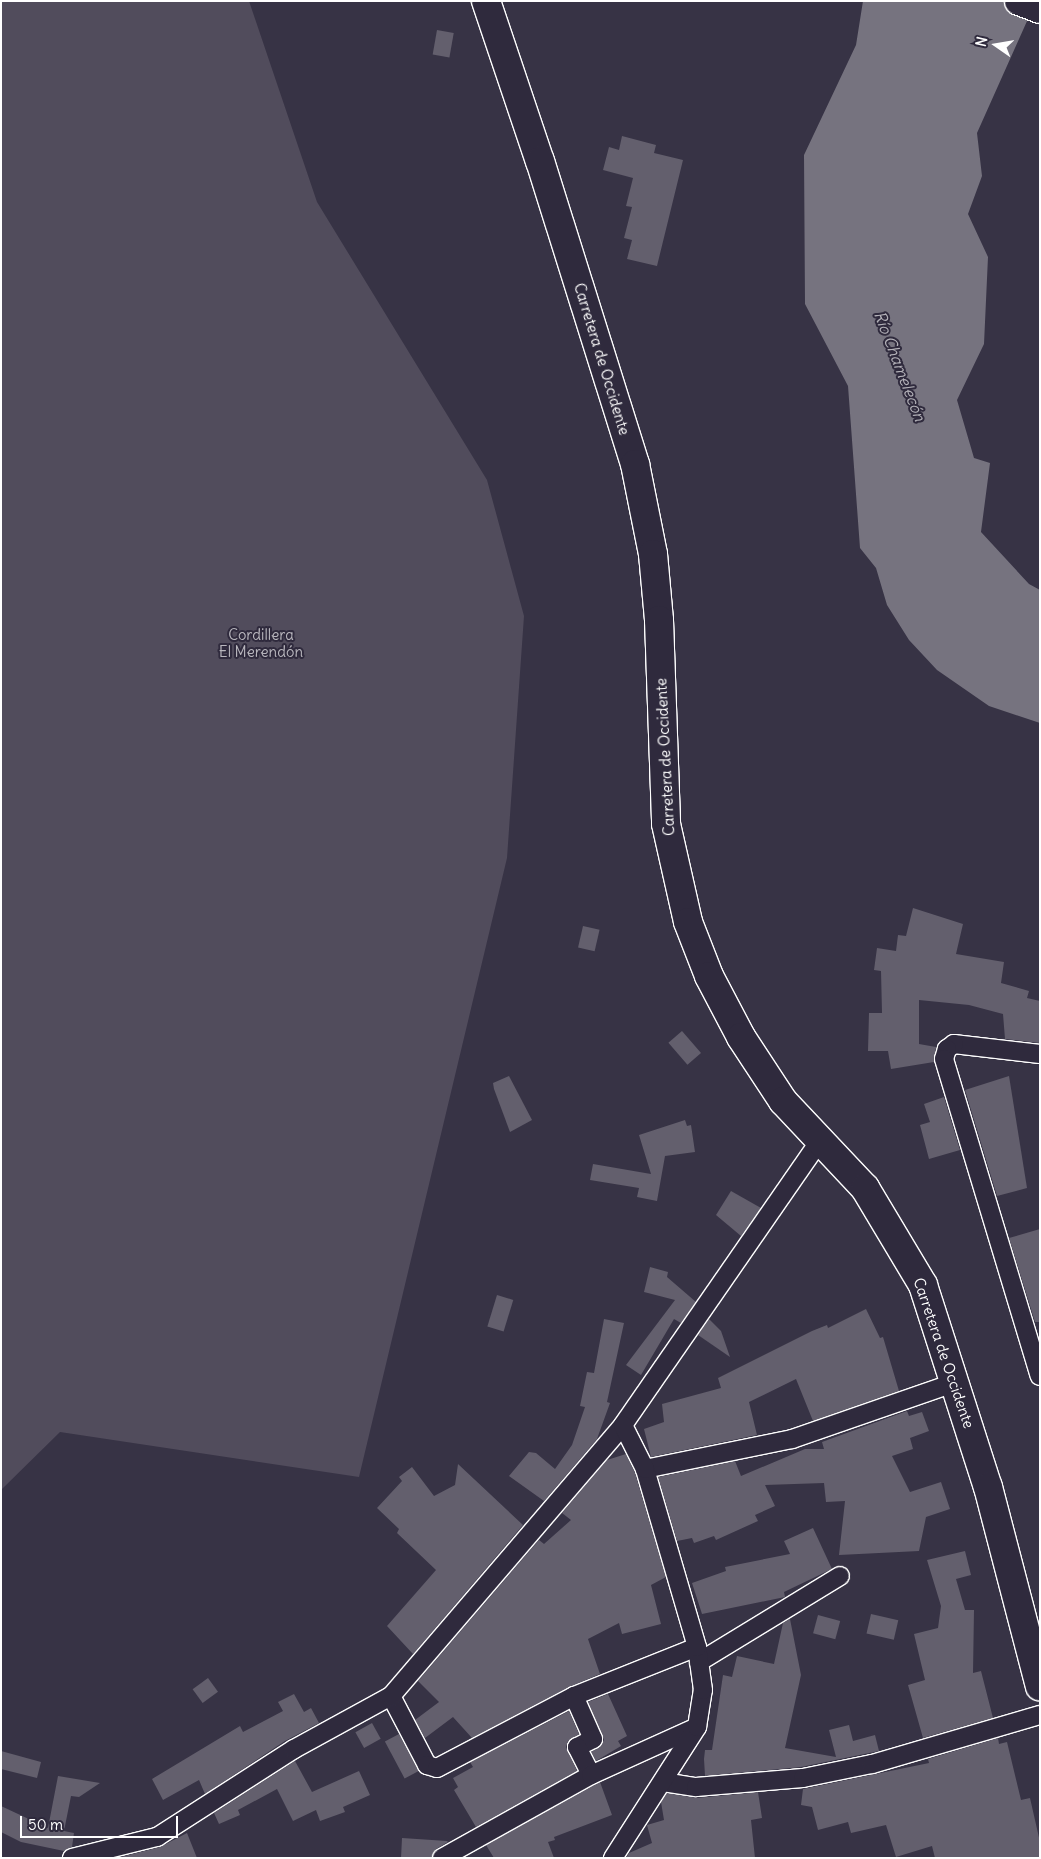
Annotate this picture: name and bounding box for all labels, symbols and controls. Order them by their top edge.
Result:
north arrow [971,20,1021,70]
text: N [972,35,991,48]
street label: Carretera de Occidente [570,281,634,437]
water label: Río Chamelecón [870,308,930,424]
park label: Cordillera El Merendón [219,625,303,660]
street label: Carretera de Occidente [652,678,678,836]
street label: Carretera de Occidente [910,1275,978,1431]
scale bar [22,1806,180,1838]
text: 50 m [28,1815,63,1834]

